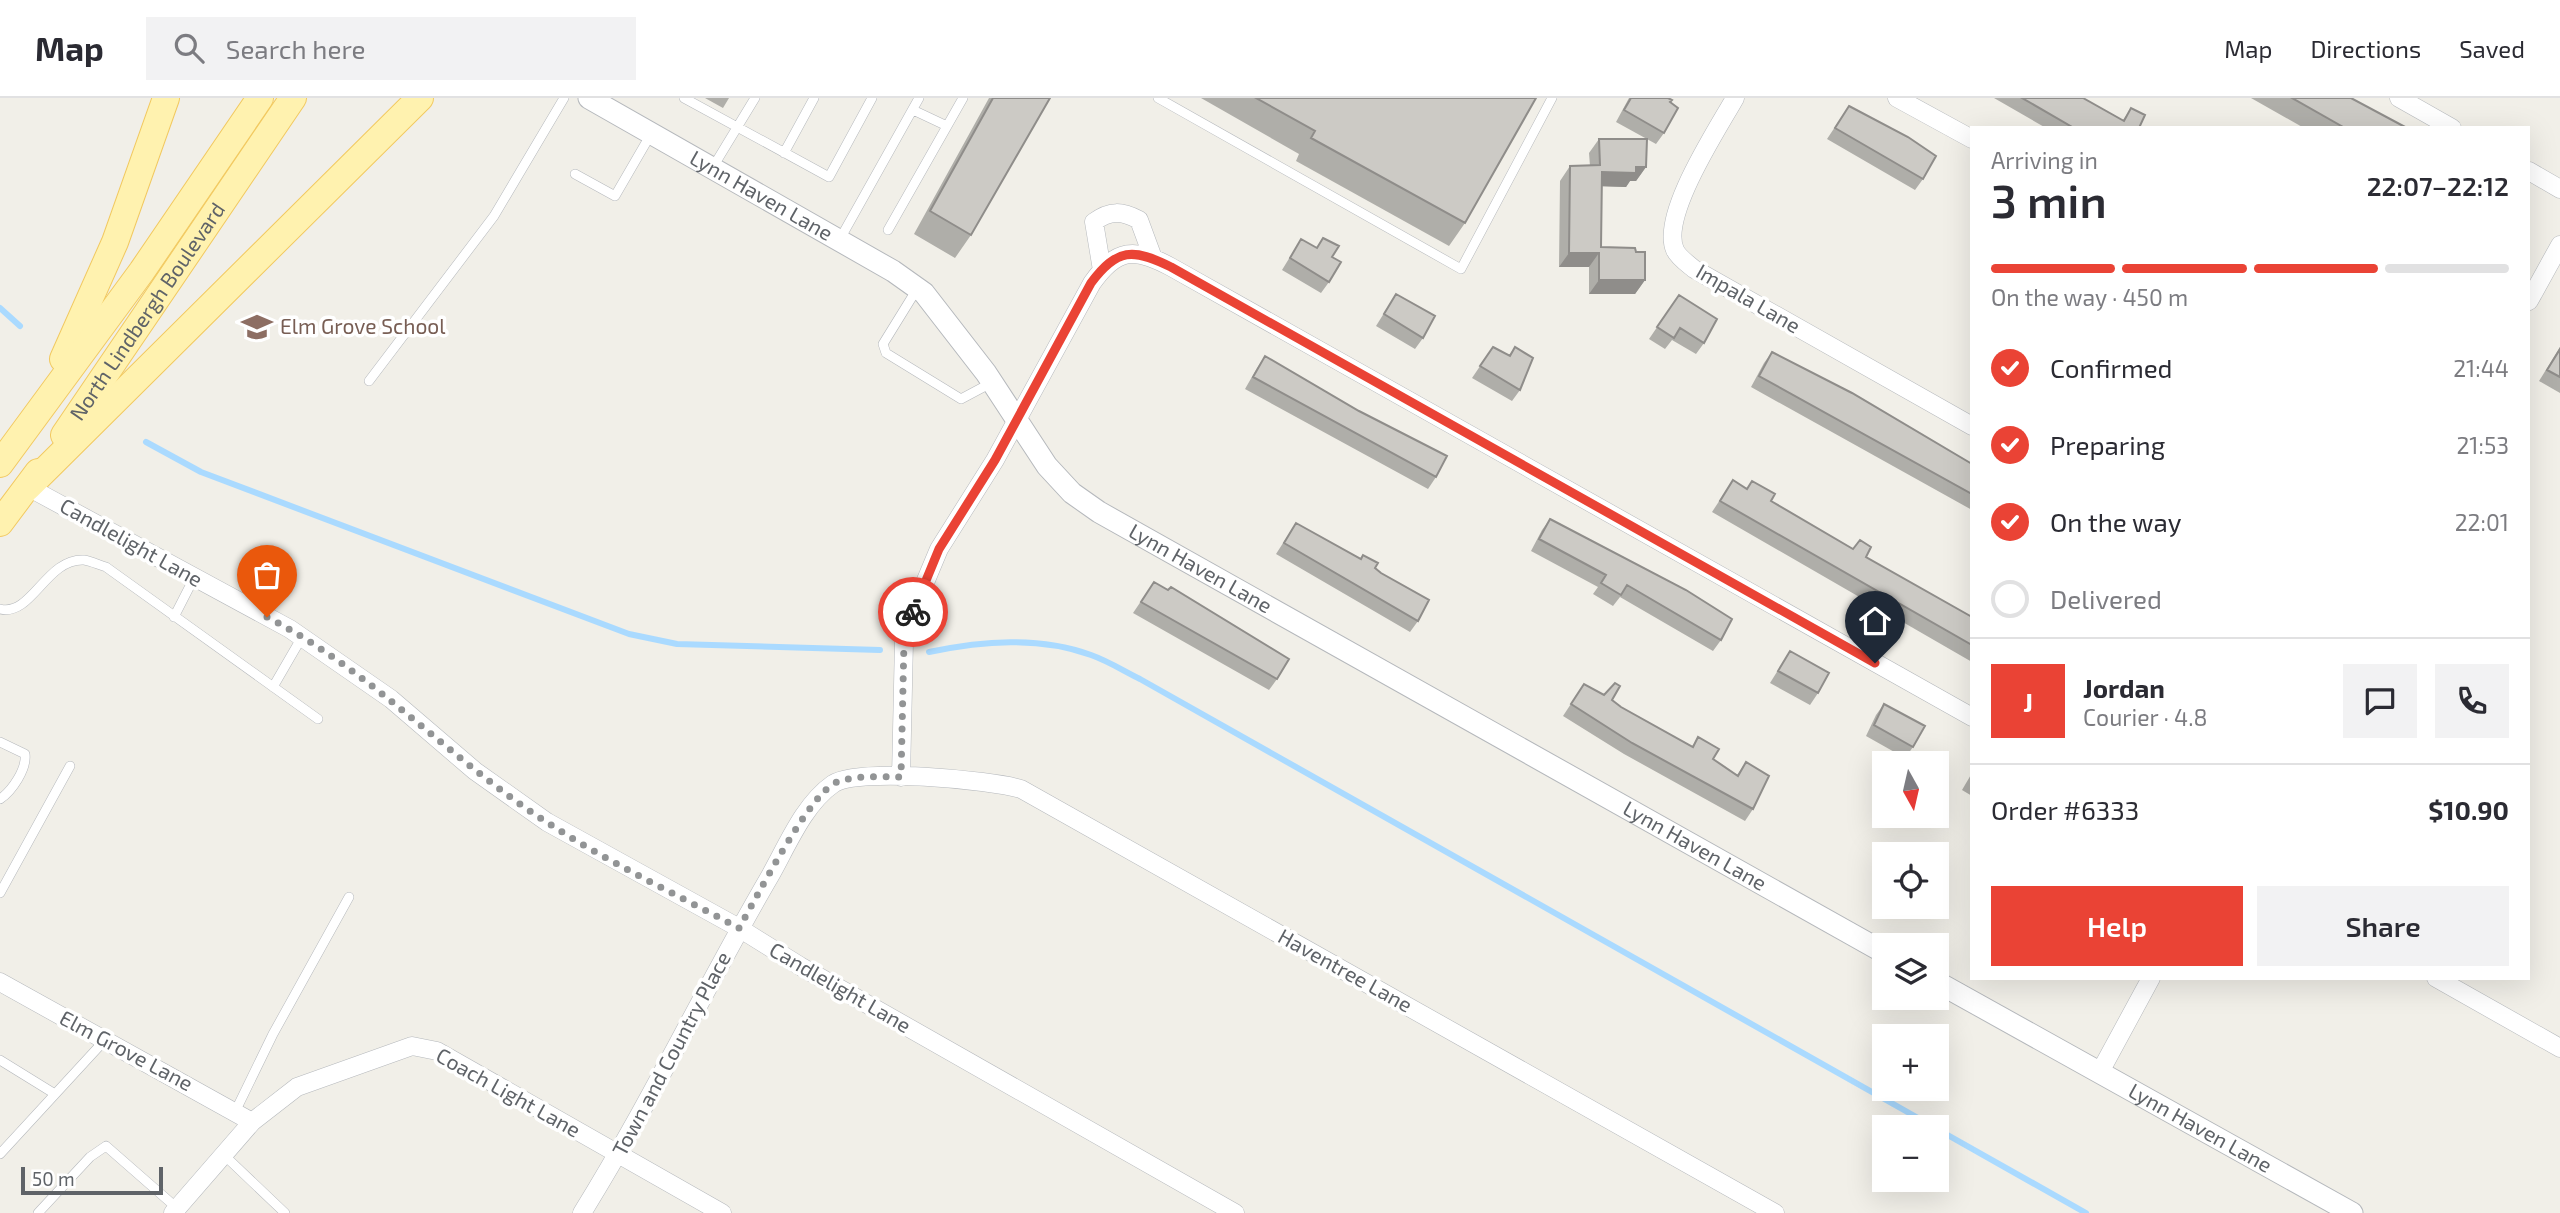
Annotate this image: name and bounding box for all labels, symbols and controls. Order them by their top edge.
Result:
search box [146,17,636,80]
text: Map [35,28,104,68]
icon: search [170,29,208,67]
text: Search here [226,33,365,64]
text: Map [2224,34,2272,63]
text: Directions [2310,34,2421,63]
text: Saved [2459,34,2525,63]
street label: Lynn Haven Lane [686,144,838,245]
text: Arriving in [1991,146,2098,174]
text: 22:07–22:12 [2367,170,2509,201]
text: 3 min [1991,172,2107,227]
street label: North Lindbergh Boulevard [64,197,229,425]
street label: Impala Lane [1692,258,1805,337]
text: On the way · 450 m [1991,283,2188,311]
school or university icon: Elm Grove School [240,310,274,344]
place label: Elm Grove School [280,313,446,338]
icon: check [1991,349,2029,387]
text: Confirmed [2050,352,2173,383]
text: 21:44 [2453,354,2509,382]
icon: check [1991,426,2029,464]
text: Preparing [2050,429,2165,460]
text: 21:53 [2456,431,2509,459]
street label: Candlelight Lane [56,492,207,591]
icon: check [1991,503,2029,541]
text: On the way [2050,506,2181,537]
text: 22:01 [2455,508,2509,536]
street label: Lynn Haven Lane [1125,517,1277,618]
pin [237,545,297,617]
icon: bag [248,556,286,594]
courier [878,577,948,647]
text: Delivered [2050,583,2162,614]
pin [1845,591,1905,663]
icon: bike [894,593,932,631]
icon: home [1856,602,1894,640]
button: chat [2343,664,2417,738]
button: phone [2435,664,2509,738]
text: Jordan [2083,672,2165,703]
text: J [2023,686,2033,717]
text: Courier · 4.8 [2083,703,2207,731]
north arrow [1872,751,1950,828]
map controls [1872,751,1949,1192]
text: Order #6333 [1991,794,2139,825]
text: $10.90 [2428,794,2509,825]
street label: Lynn Haven Lane [1619,795,1771,895]
button: locate [1872,842,1949,919]
button: Help [1991,886,2243,966]
button: Share [2257,886,2509,966]
street label: Haventree Lane [1274,923,1417,1017]
button: layers [1872,933,1949,1010]
street label: Candlelight Lane [766,936,916,1037]
street label: Town and Country Place [606,947,735,1160]
street label: Elm Grove Lane [56,1004,197,1095]
button: + [1872,1024,1949,1101]
street label: Coach Light Lane [432,1042,585,1142]
street label: Lynn Haven Lane [2125,1077,2277,1177]
button: − [1872,1115,1949,1192]
scale bar [21,1164,163,1196]
text: 50 m [32,1167,75,1190]

